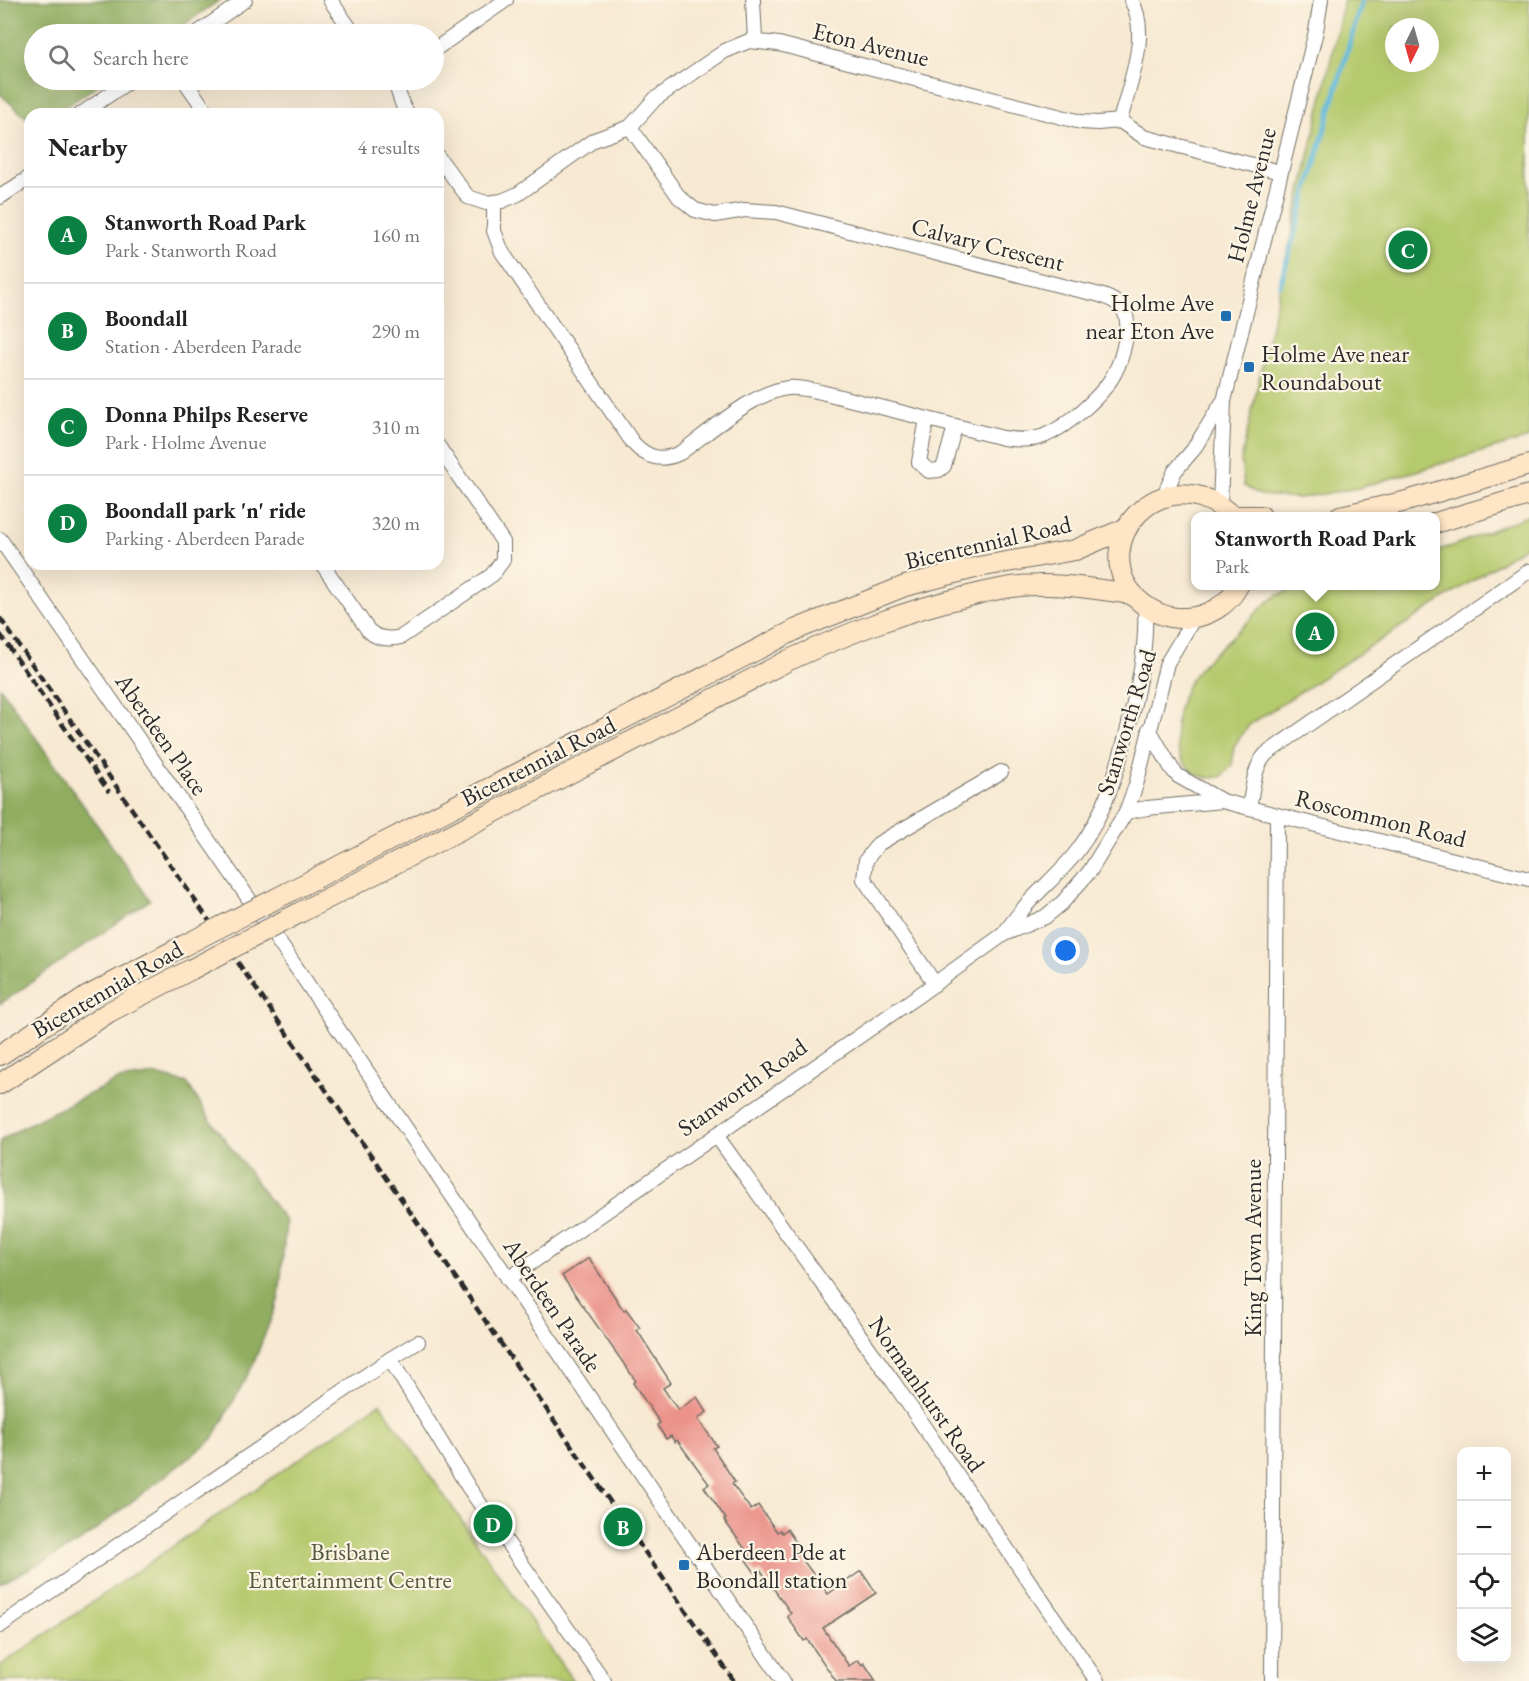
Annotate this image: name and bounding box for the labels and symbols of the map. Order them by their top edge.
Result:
street label: Eton Avenue [810,15,932,73]
north arrow [1385,18,1439,72]
street label: Holme Avenue [1219,124,1283,266]
street label: Calvary Crescent [908,210,1068,278]
pin: C [1388,228,1428,272]
place label: Holme Ave near Eton Ave [1085,287,1214,346]
marker: Holme Ave near Eton Ave [1219,309,1233,323]
place label: Holme Ave near Roundabout [1261,338,1409,397]
marker: Holme Ave near Roundabout [1242,360,1256,374]
street label: Bicentennial Road [902,508,1075,576]
pin: A [1296,610,1334,654]
street label: Stanworth Road [1089,644,1163,799]
street label: Aberdeen Place [108,666,215,801]
street label: Bicentennial Road [455,708,621,813]
street label: Roscommon Road [1292,782,1470,854]
street label: Bicentennial Road [26,933,189,1045]
your location [1051,936,1080,965]
street label: Stanworth Road [671,1031,813,1143]
street label: King Town Avenue [1237,1159,1268,1337]
street label: Aberdeen Parade [496,1231,609,1378]
street label: Normanhurst Road [862,1310,993,1479]
pin: D [474,1502,512,1546]
pin: B [604,1504,642,1550]
park label: Brisbane Entertainment Centre [248,1536,452,1595]
place label: Aberdeen Pde at Boondall station [695,1536,848,1595]
marker: Aberdeen Pde at Boondall station [677,1558,691,1572]

